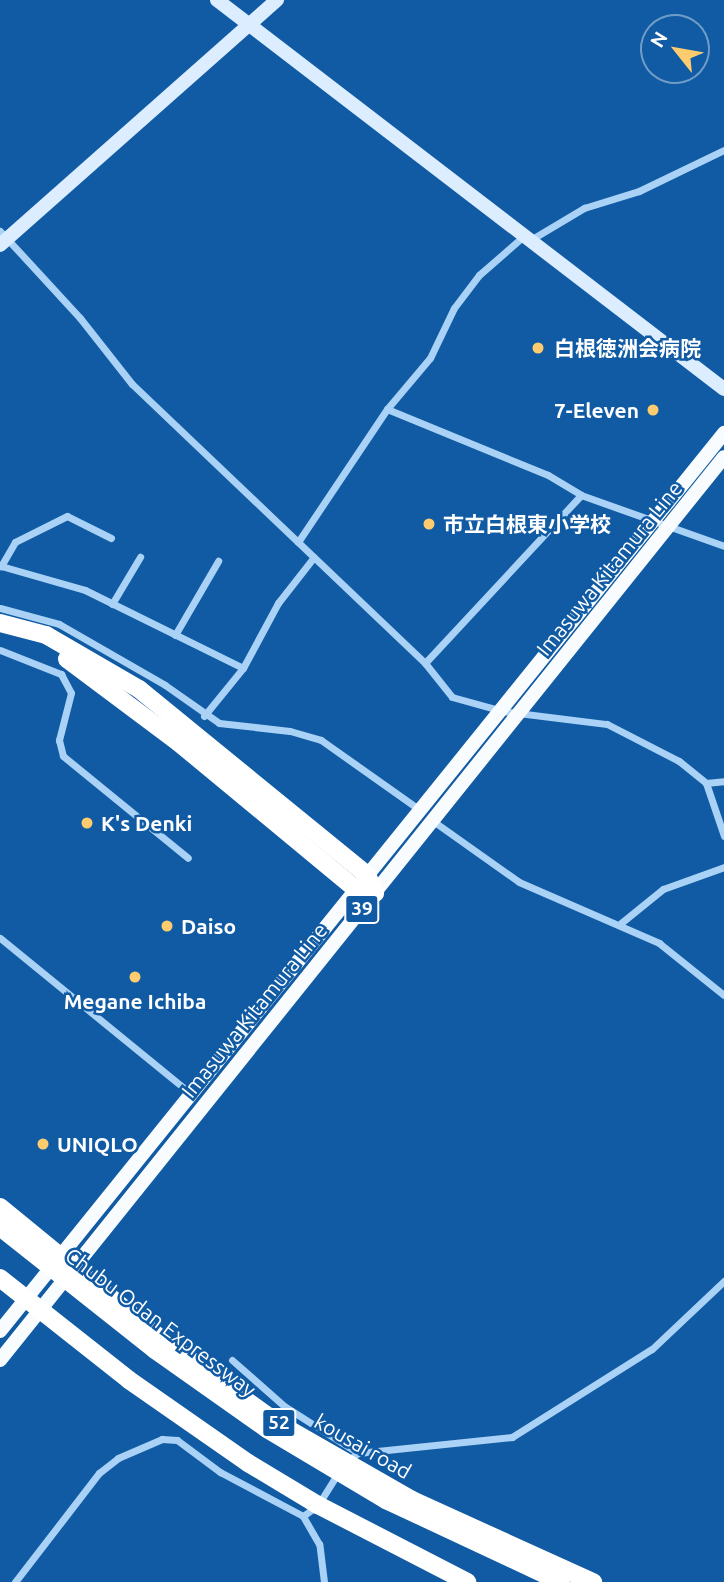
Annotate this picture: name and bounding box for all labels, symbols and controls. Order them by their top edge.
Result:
north arrow [640,14,710,84]
text: N [646,27,672,51]
place label: 白根徳洲会病院 [554,335,701,361]
marker: 白根徳洲会病院 [528,338,548,358]
place label: 7-Eleven [554,397,639,423]
marker: 7-Eleven [645,402,661,418]
street label: Imasuwa Kitamura Line [531,476,687,660]
place label: 市立白根東小学校 [443,511,611,537]
marker: 市立白根東小学校 [421,516,437,532]
place label: K's Denki [101,810,192,836]
marker: K's Denki [79,815,95,831]
road number: 39 [343,894,381,925]
place label: Daiso [181,913,236,939]
marker: Daiso [159,918,175,934]
street label: Imasuwa Kitamura Line [176,918,332,1102]
marker: Megane Ichiba [127,969,143,985]
place label: Megane Ichiba [64,988,206,1014]
place label: UNIQLO [57,1131,138,1157]
marker: UNIQLO [35,1136,51,1152]
street label: Chubu Odan Expressway [61,1242,261,1402]
road number: 52 [260,1408,298,1438]
street label: kousai road [310,1408,416,1484]

